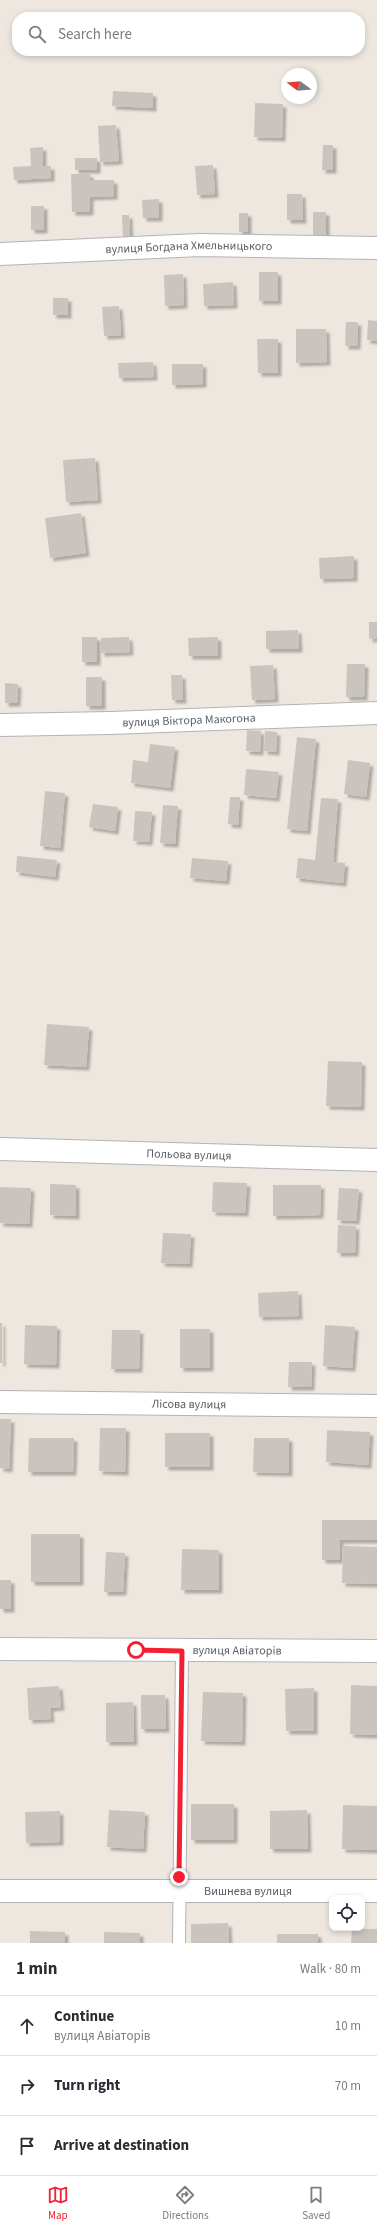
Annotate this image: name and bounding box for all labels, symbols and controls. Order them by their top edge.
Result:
search box [12,12,365,56]
icon: search [26,23,48,45]
text: Search here [58,24,132,45]
north arrow [281,68,317,104]
street label: вулиця Богдана Хмельницького [105,237,272,258]
street label: вулиця Віктора Макогона [122,710,256,732]
street label: Польова вулиця [146,1145,232,1165]
street label: Лісова вулиця [152,1396,226,1413]
route start [127,1641,145,1659]
street label: вулиця Авіаторів [192,1642,282,1659]
route end [170,1868,188,1886]
street label: Вишнева вулиця [204,1883,292,1900]
map controls [329,1895,365,1931]
button: locate [329,1895,365,1931]
text: 1 min [16,1957,57,1981]
text: Walk · 80 m [300,1960,361,1978]
text: Continue [54,2006,114,2027]
icon: ahead [16,2015,38,2037]
text: 10 m [335,2017,361,2035]
text: вулиця Авіаторів [54,2027,150,2045]
icon: right [16,2075,38,2097]
text: Turn right [54,2075,120,2096]
text: 70 m [335,2077,361,2095]
icon: arrive [16,2135,38,2157]
text: Arrive at destination [54,2135,189,2156]
tab: Map [47,2184,69,2223]
tab: Directions [162,2184,209,2223]
tab: Saved [302,2184,330,2223]

